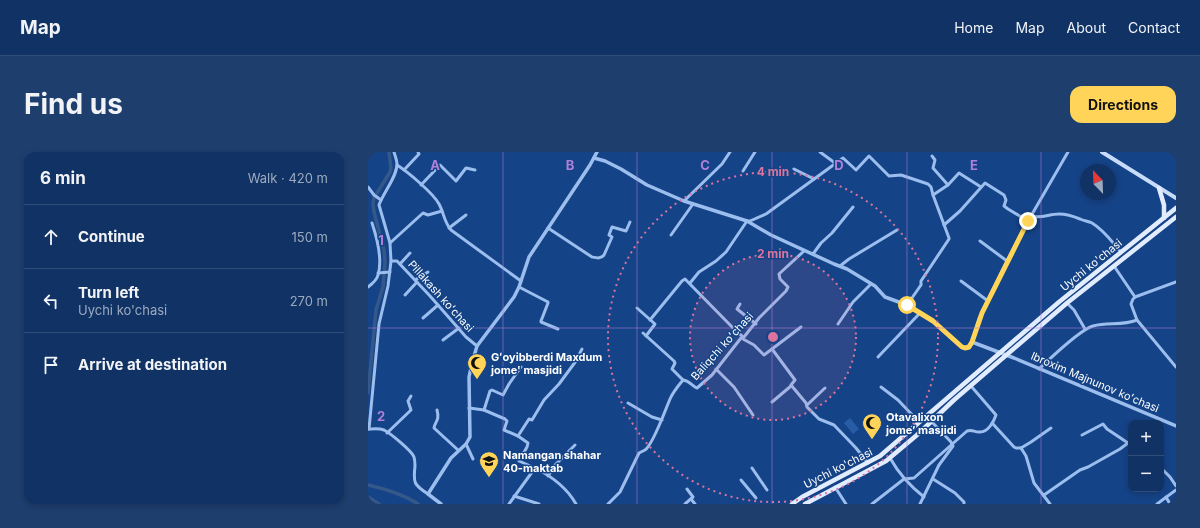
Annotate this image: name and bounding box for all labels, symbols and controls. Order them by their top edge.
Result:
text: Map [20,16,61,39]
text: Home [954,19,993,36]
text: Map [1015,19,1045,36]
text: About [1067,19,1106,36]
text: Contact [1128,19,1180,36]
button: Directions [1070,86,1176,123]
text: Find us [24,87,123,121]
text: A [430,157,440,173]
text: B [566,157,575,173]
text: C [700,157,710,173]
text: D [834,157,844,173]
text: E [970,157,978,173]
text: 4 min [757,164,789,179]
north arrow [1080,164,1116,200]
text: 6 min [40,168,86,188]
text: Walk · 420 m [248,170,328,186]
route end [1019,212,1037,230]
icon: ahead [40,226,62,248]
text: Continue [78,227,145,246]
text: 150 m [292,229,328,245]
text: 1 [378,232,384,248]
street label: Uychi ko'chasi [1057,236,1125,294]
text: 2 min [757,246,789,261]
street label: Pillakash koʻchasi [405,257,477,335]
text: Turn left [78,283,139,302]
icon: left [40,290,62,312]
text: 270 m [290,293,328,309]
route start [898,296,916,314]
text: Uychi ko'chasi [78,302,167,318]
street label: Baliqchi koʻchasi [688,309,756,383]
centre of rings [766,330,780,344]
street label: Ibroxim Majnunov koʻchasi [1029,349,1161,415]
place label: Gʻoyibberdi Maxdum jome' masjidi [490,350,602,377]
mosque icon: Gʻoyibberdi Maxdum jome' masjidi [466,352,488,380]
icon: arrive [40,354,62,376]
text: Arrive at destination [78,355,227,374]
text: 2 [377,408,385,424]
place label: Otavalixon jome’ masjidi [885,410,957,437]
mosque icon: Otavalixon jome’ masjidi [861,412,883,440]
map controls [1128,420,1164,492]
button: + [1128,420,1164,456]
street label: Uychi ko'chasi [801,445,875,491]
place label: Namangan shahar 40-maktab [503,448,601,475]
school or university icon: Namangan shahar 40-maktab [478,450,500,478]
button: − [1128,456,1164,492]

